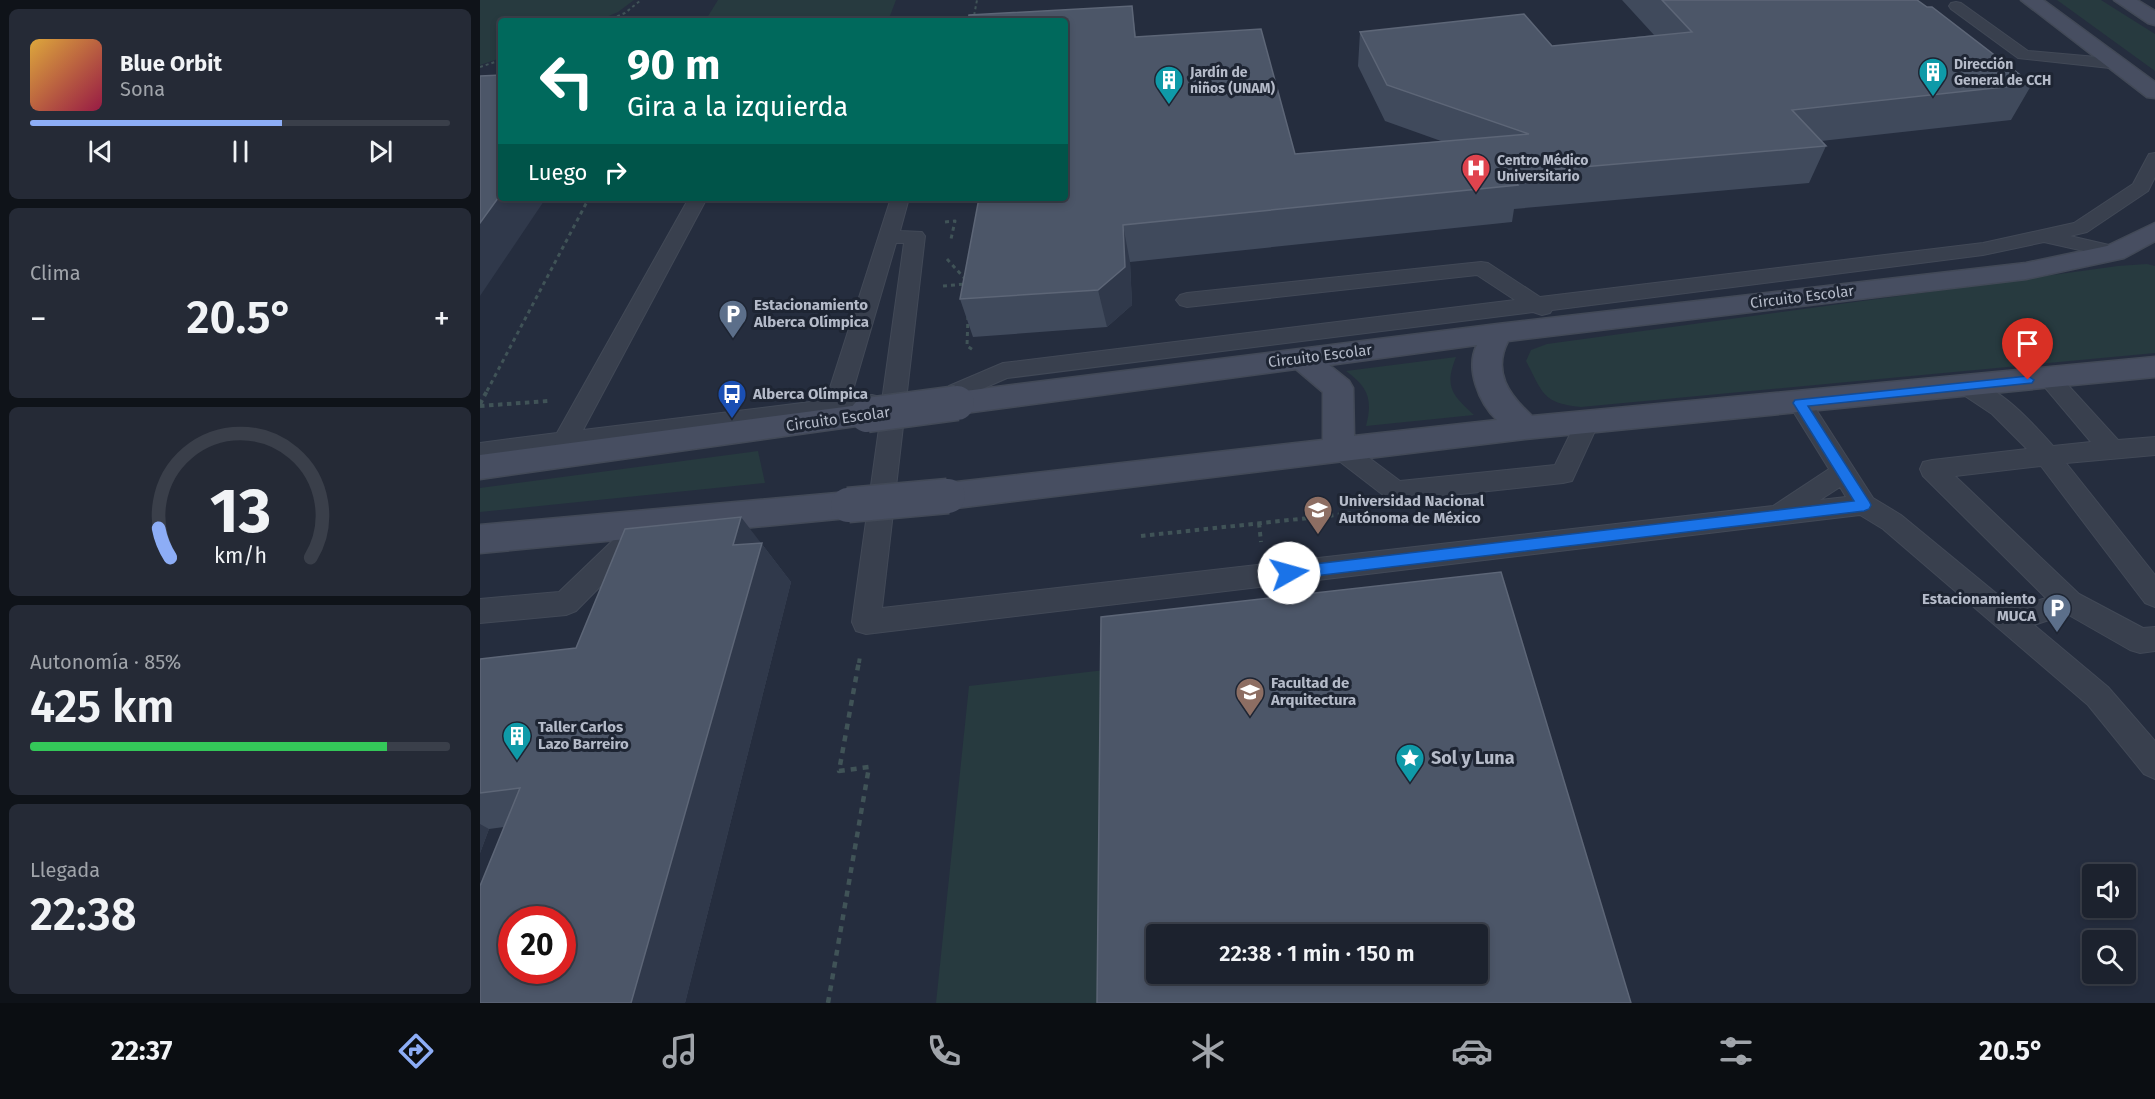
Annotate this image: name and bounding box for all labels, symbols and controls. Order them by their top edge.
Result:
text: 90 m [627,40,721,90]
icon: left [528,42,606,120]
text: Blue Orbit [120,50,222,77]
building icon: Dirección General de CCH [1917,56,1949,98]
place label: Dirección General de CCH [1954,56,2051,89]
building icon: Jardín de niños (UNAM) [1153,64,1185,106]
place label: Jardín de niños (UNAM) [1189,64,1276,97]
text: Sona [120,77,165,101]
text: Gira a la izquierda [627,91,848,123]
icon: previous [84,135,117,168]
icon: pause [224,135,257,168]
icon: next [364,135,397,168]
hospital icon: Centro Médico Universitario [1460,152,1492,194]
place label: Centro Médico Universitario [1497,152,1588,185]
icon: right [599,156,632,189]
text: Luego [528,159,587,186]
text: Clima [30,261,81,285]
street label: Circuito Escolar [1749,282,1855,312]
text: 20.5° [186,291,294,345]
place label: Estacionamiento Alberca Olímpica [753,296,869,331]
parking icon: Estacionamiento Alberca Olímpica [717,298,749,340]
text: − [30,299,47,339]
text: + [434,299,450,339]
pin [2002,318,2053,380]
icon: arrive [2011,327,2044,360]
street label: Circuito Escolar [1267,341,1373,371]
bus stop icon: Alberca Olímpica [716,378,748,420]
place label: Alberca Olímpica [752,385,868,403]
street label: Circuito Escolar [785,403,891,435]
text: 13 [209,475,271,550]
place label: Universidad Nacional Autónoma de México [1338,492,1485,527]
school or university icon: Universidad Nacional Autónoma de México [1302,494,1334,536]
position arrow [1257,541,1321,605]
text: km/h [213,544,267,570]
place label: Estacionamiento MUCA [1922,590,2037,625]
parking icon: Estacionamiento MUCA [2041,592,2073,634]
text: Autonomía · 85% [30,650,181,674]
place label: Facultad de Arquitectura [1270,674,1356,709]
school or university icon: Facultad de Arquitectura [1234,676,1266,718]
text: 425 km [30,680,174,734]
place label: Taller Carlos Lazo Barreiro [538,718,629,753]
building icon: Taller Carlos Lazo Barreiro [501,720,533,762]
place icon: Sol y Luna [1394,742,1426,784]
place label: Sol y Luna [1431,747,1515,769]
text: Llegada [30,858,100,882]
map controls [2082,864,2136,984]
button: sound [2082,864,2136,918]
text: 22:38 [30,888,137,942]
speed limit sign: 20 [498,906,576,984]
button: search [2082,930,2136,984]
text: 22:38 · 1 min · 150 m [1219,940,1415,967]
icon: directions [395,1030,437,1072]
icon: music [659,1030,701,1072]
icon: phone [923,1030,965,1072]
icon: climate [1187,1030,1229,1072]
icon: car [1451,1030,1493,1072]
icon: filters [1715,1030,1757,1072]
text: 22:37 [111,1035,172,1067]
text: 20.5° [1979,1035,2044,1067]

